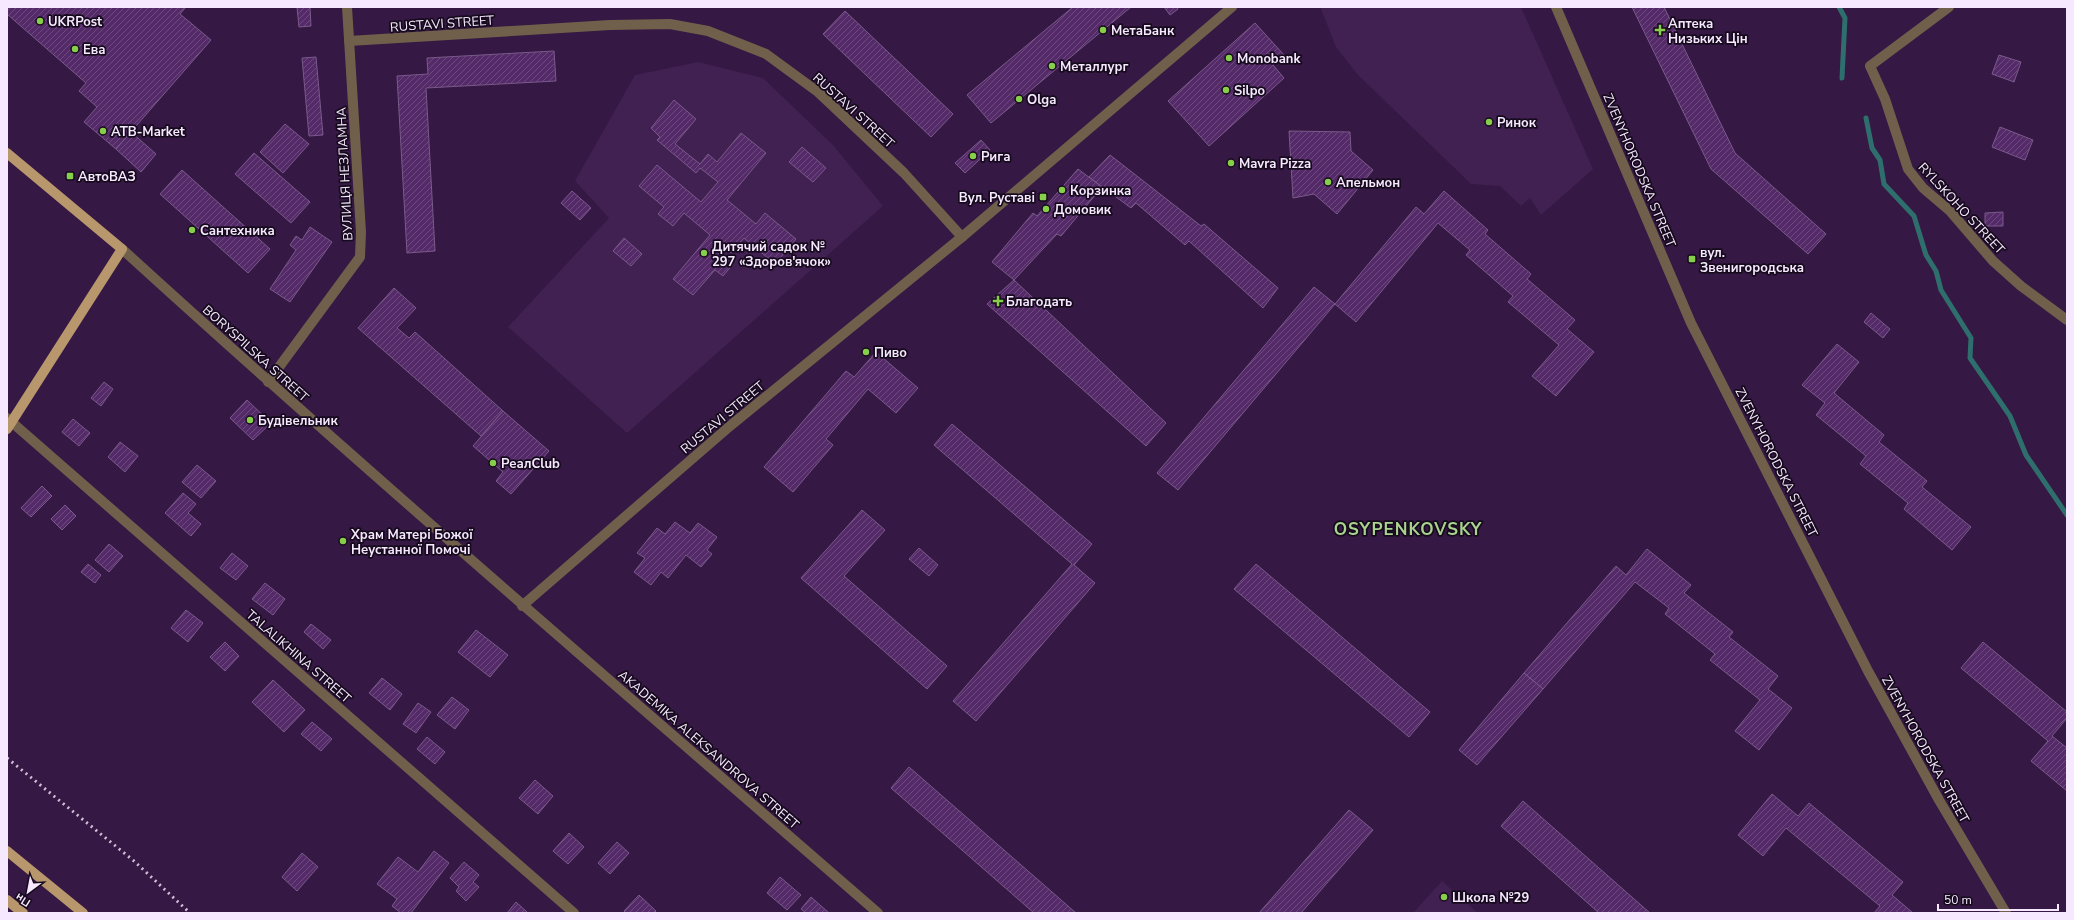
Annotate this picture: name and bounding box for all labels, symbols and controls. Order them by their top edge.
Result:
street label: RUSTAVI STREET [389,11,495,37]
place label: UKRPost [48,13,103,31]
place label: Аптека Низьких Цін [1668,15,1748,48]
marker: UKRPost [35,16,45,26]
place label: МетаБанк [1111,22,1175,40]
marker: МетаБанк [1098,25,1108,35]
marker: Аптека Низьких Цін [1655,25,1665,35]
place label: Ева [83,41,105,59]
marker: Ева [70,44,80,54]
place label: Monobank [1237,50,1301,68]
marker: Monobank [1224,53,1234,63]
place label: Металлург [1060,58,1128,76]
marker: Металлург [1047,61,1057,71]
street label: RUSTAVI STREET [809,69,898,152]
place label: Silpo [1234,82,1265,100]
marker: Silpo [1221,85,1231,95]
place label: Olga [1027,91,1056,109]
street label: ZVENYHORODSKA STREET [1598,91,1680,250]
marker: Olga [1014,94,1024,104]
street label: ВУЛИЦЯ НЕЗЛАМНА [332,106,357,241]
place label: Ринок [1497,114,1537,132]
marker: Ринок [1484,117,1494,127]
place label: ATB-Market [111,123,186,141]
marker: ATB-Market [98,126,108,136]
place label: Рига [981,148,1010,166]
marker: Рига [968,151,978,161]
place label: Mavra Pizza [1239,155,1311,173]
marker: Mavra Pizza [1226,158,1236,168]
street label: RYLSKOHO STREET [1914,159,2009,259]
place label: АвтоВАЗ [78,168,136,186]
marker: АвтоВАЗ [65,171,75,181]
place label: Апельмон [1336,174,1400,192]
marker: Апельмон [1323,177,1333,187]
place label: Корзинка [1070,182,1131,200]
marker: Корзинка [1057,185,1067,195]
place label: Вул. Руставі [959,189,1035,207]
marker: Вул. Руставі [1038,192,1048,202]
place label: Домовик [1054,201,1112,219]
marker: Домовик [1041,204,1051,214]
place label: Сантехника [200,222,275,240]
marker: Сантехника [187,225,197,235]
place label: Дитячий садок № 297 «Здоров'ячок» [712,238,831,271]
place label: вул. Звенигородська [1700,244,1804,277]
marker: Дитячий садок № 297 «Здоров'ячок» [699,248,709,258]
marker: вул. Звенигородська [1687,254,1697,264]
place label: Благодать [1006,293,1072,311]
marker: Благодать [993,296,1003,306]
street label: BORYSPILSKA STREET [198,301,312,406]
place label: Пиво [874,344,907,362]
marker: Пиво [861,347,871,357]
street label: RUSTAVI STREET [677,377,769,458]
street label: ZVENYHORODSKA STREET [1731,385,1822,540]
place label: Будівельник [258,412,338,430]
marker: Будівельник [245,415,255,425]
place label: РеалClub [501,455,560,473]
marker: РеалClub [488,458,498,468]
district label: OSYPENKOVSKY [1334,518,1482,541]
place label: Храм Матері Божої Неустанної Помочі [350,526,473,559]
marker: Храм Матері Божої Неустанної Помочі [338,536,348,546]
street label: TALALIKHINA STREET [242,606,355,708]
street label: AKADEMIKA ALEKSANDROVA STREET [614,666,803,833]
street label: ZVENYHORODSKA STREET [1877,673,1973,826]
north arrow [8,872,48,912]
scale bar [1938,886,2058,912]
place label: Школа №29 [1452,889,1529,907]
text: Пн [13,890,33,910]
marker: Школа №29 [1439,892,1449,902]
text: 50 m [1944,892,1972,908]

